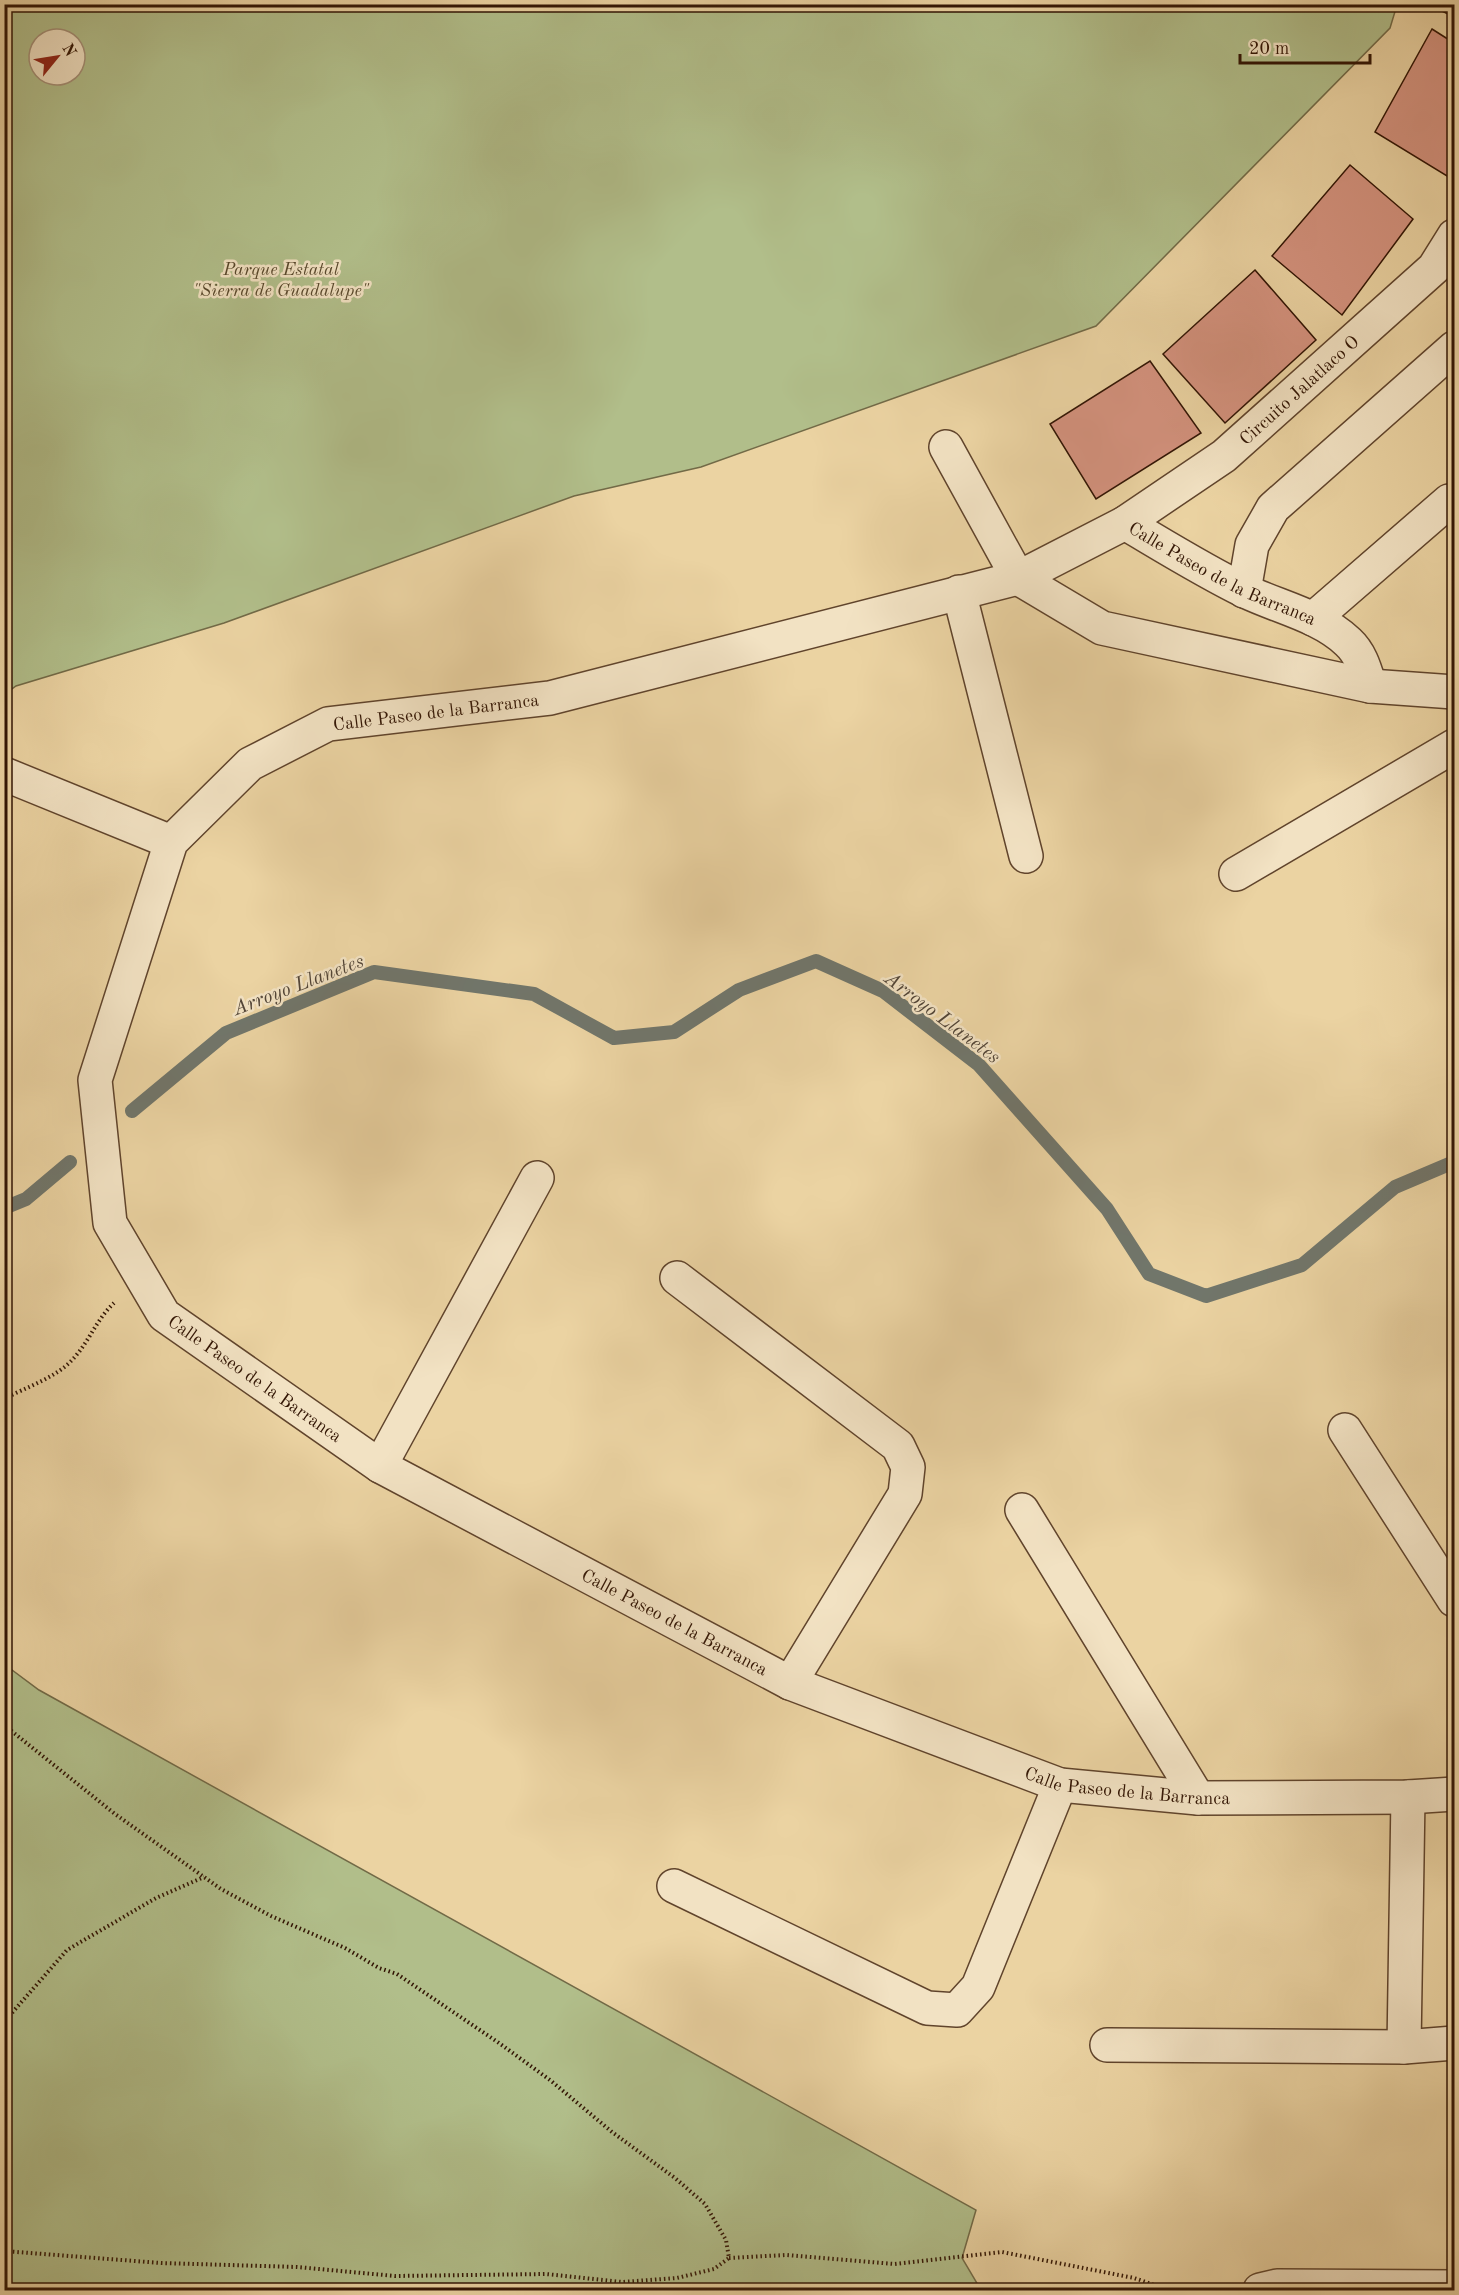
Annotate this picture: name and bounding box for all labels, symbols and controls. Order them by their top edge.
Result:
north arrow [27,27,87,87]
scale bar [1240,27,1370,65]
text: 20 m [1249,40,1289,58]
text: N [58,41,79,60]
park label: Parque Estatal "Sierra de Guadalupe" [193,261,370,300]
street label: Circuito Jalatlaco O [1237,333,1363,449]
street label: Calle Paseo de la Barranca [1125,519,1319,629]
street label: Calle Paseo de la Barranca [332,691,540,735]
water label: Arroyo Llanetes [229,952,367,1020]
water label: Arroyo Llanetes [880,968,1003,1068]
street label: Calle Paseo de la Barranca [164,1313,345,1446]
street label: Calle Paseo de la Barranca [578,1566,770,1679]
street label: Calle Paseo de la Barranca [1022,1764,1230,1808]

